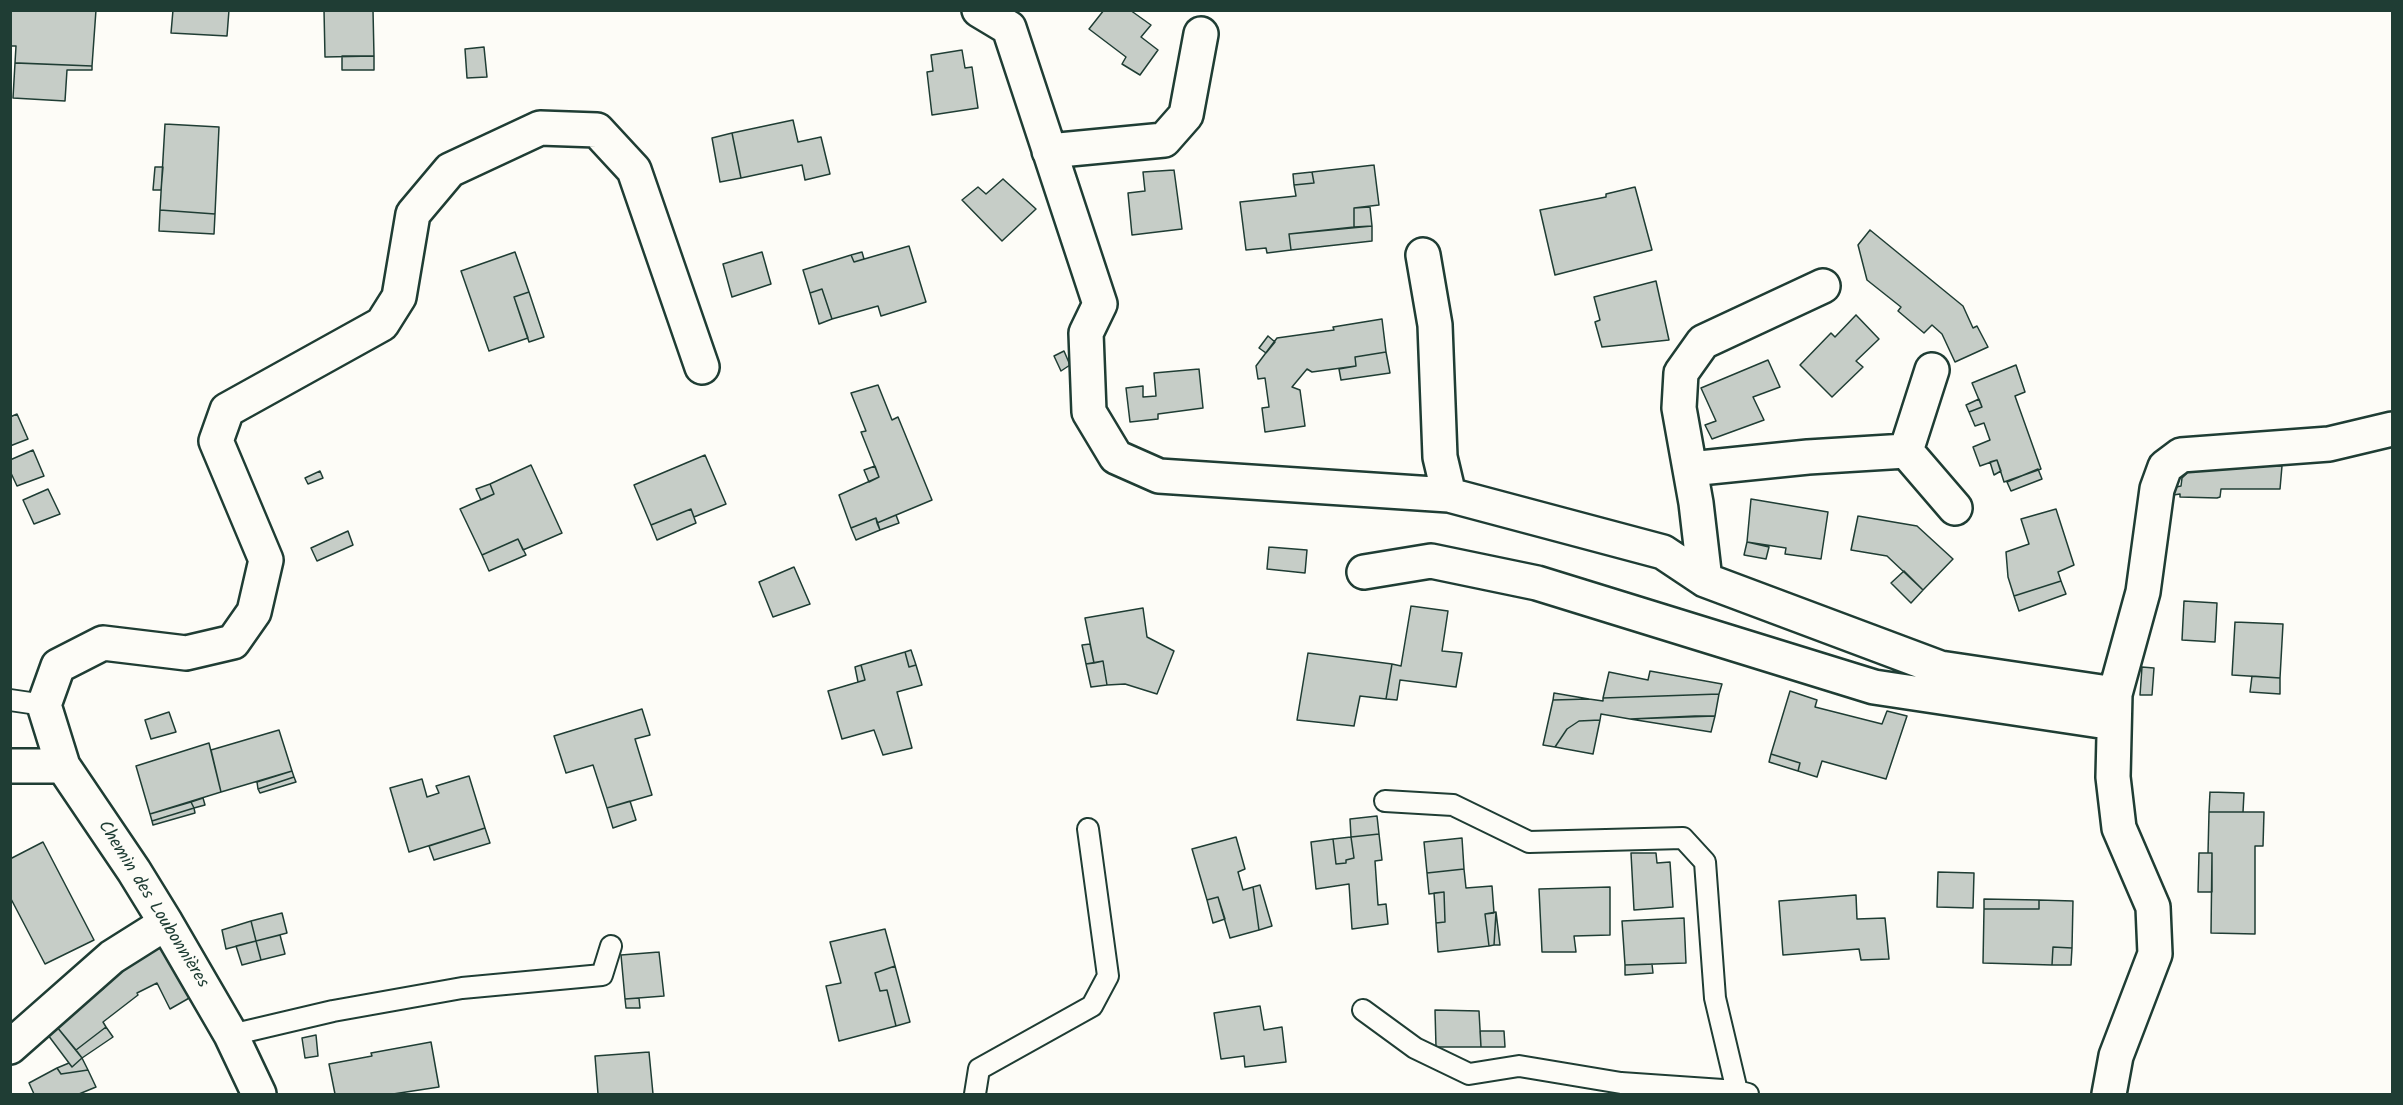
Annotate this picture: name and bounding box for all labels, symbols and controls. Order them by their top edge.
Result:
street label: Chemin des Loubonnières [92,817,212,993]

